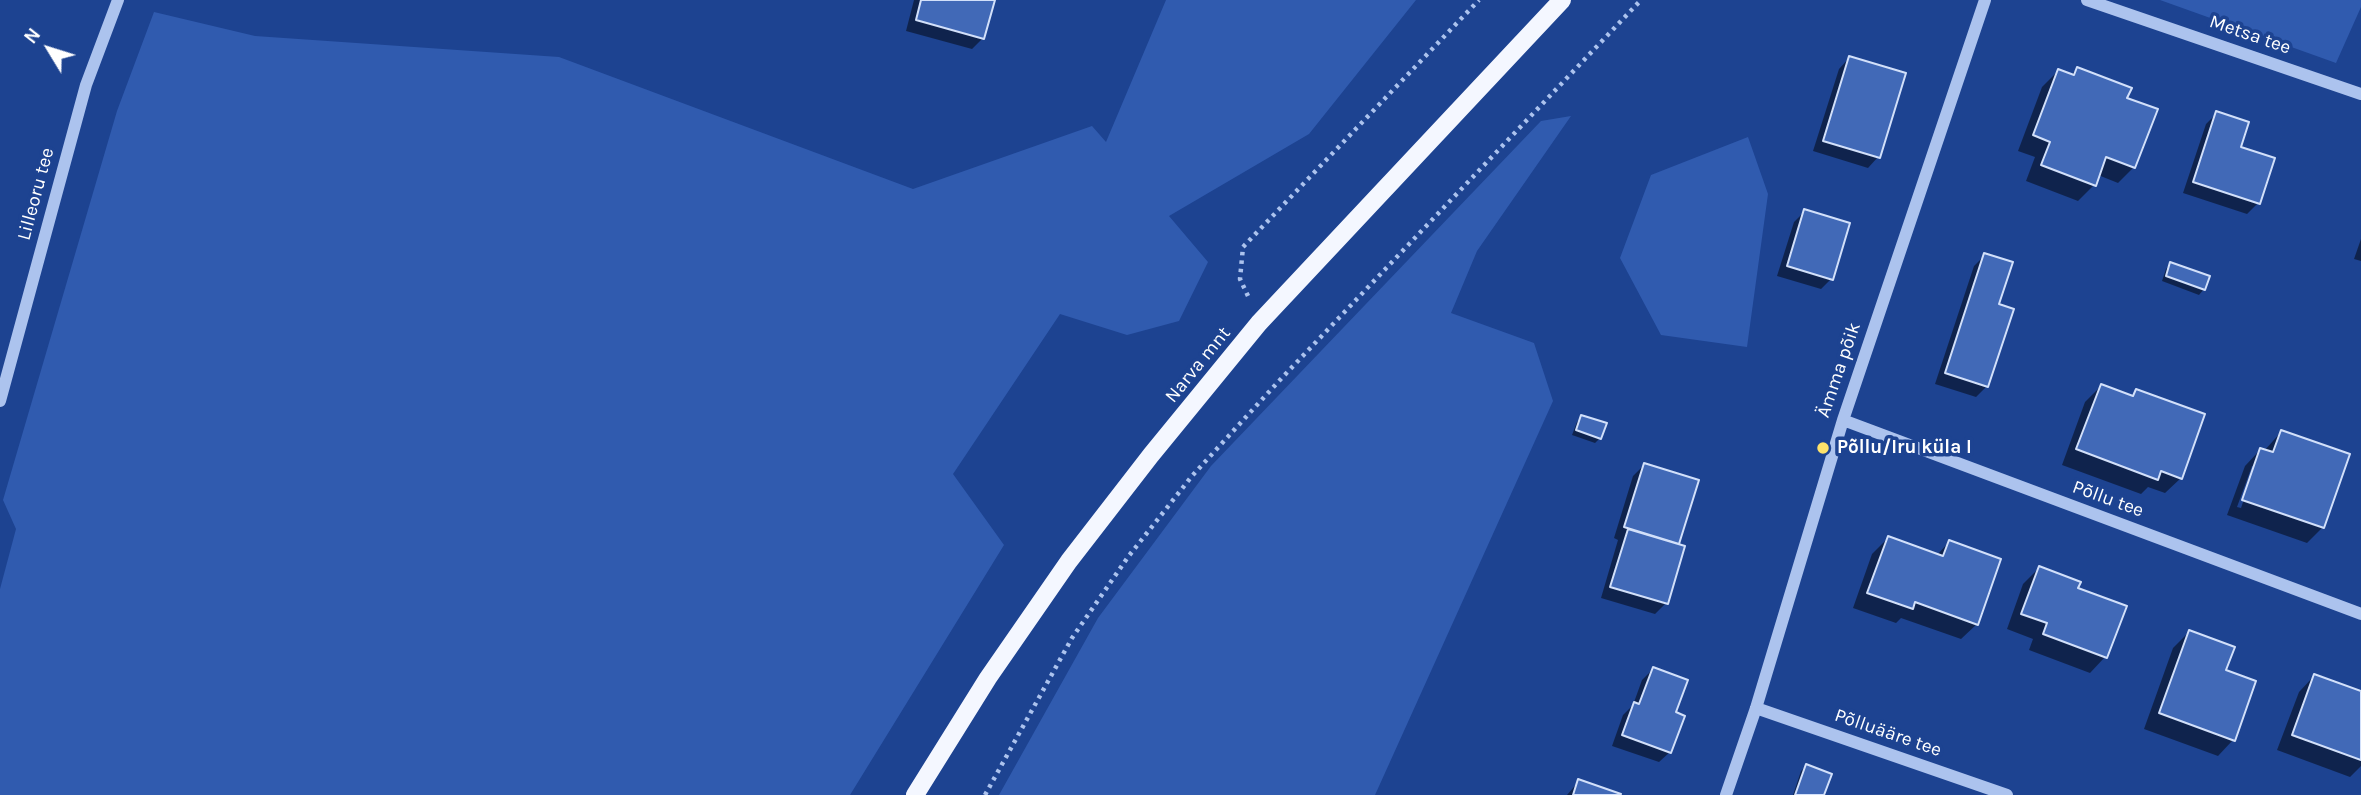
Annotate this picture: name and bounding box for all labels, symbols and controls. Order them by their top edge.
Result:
street label: Metsa tee [2206,10,2294,60]
north arrow [14,14,84,84]
text: N [20,24,45,48]
street label: Lilleoru tee [13,145,59,243]
street label: Ämma põik [1812,319,1866,421]
street label: Narva mnt [1160,322,1236,408]
place label: Põllu/Iru küla I [1837,437,1972,459]
marker: Põllu/Iru küla I [1815,440,1831,456]
street label: Põllu tee [2069,476,2147,522]
street label: Põlluääre tee [1831,704,1945,762]

